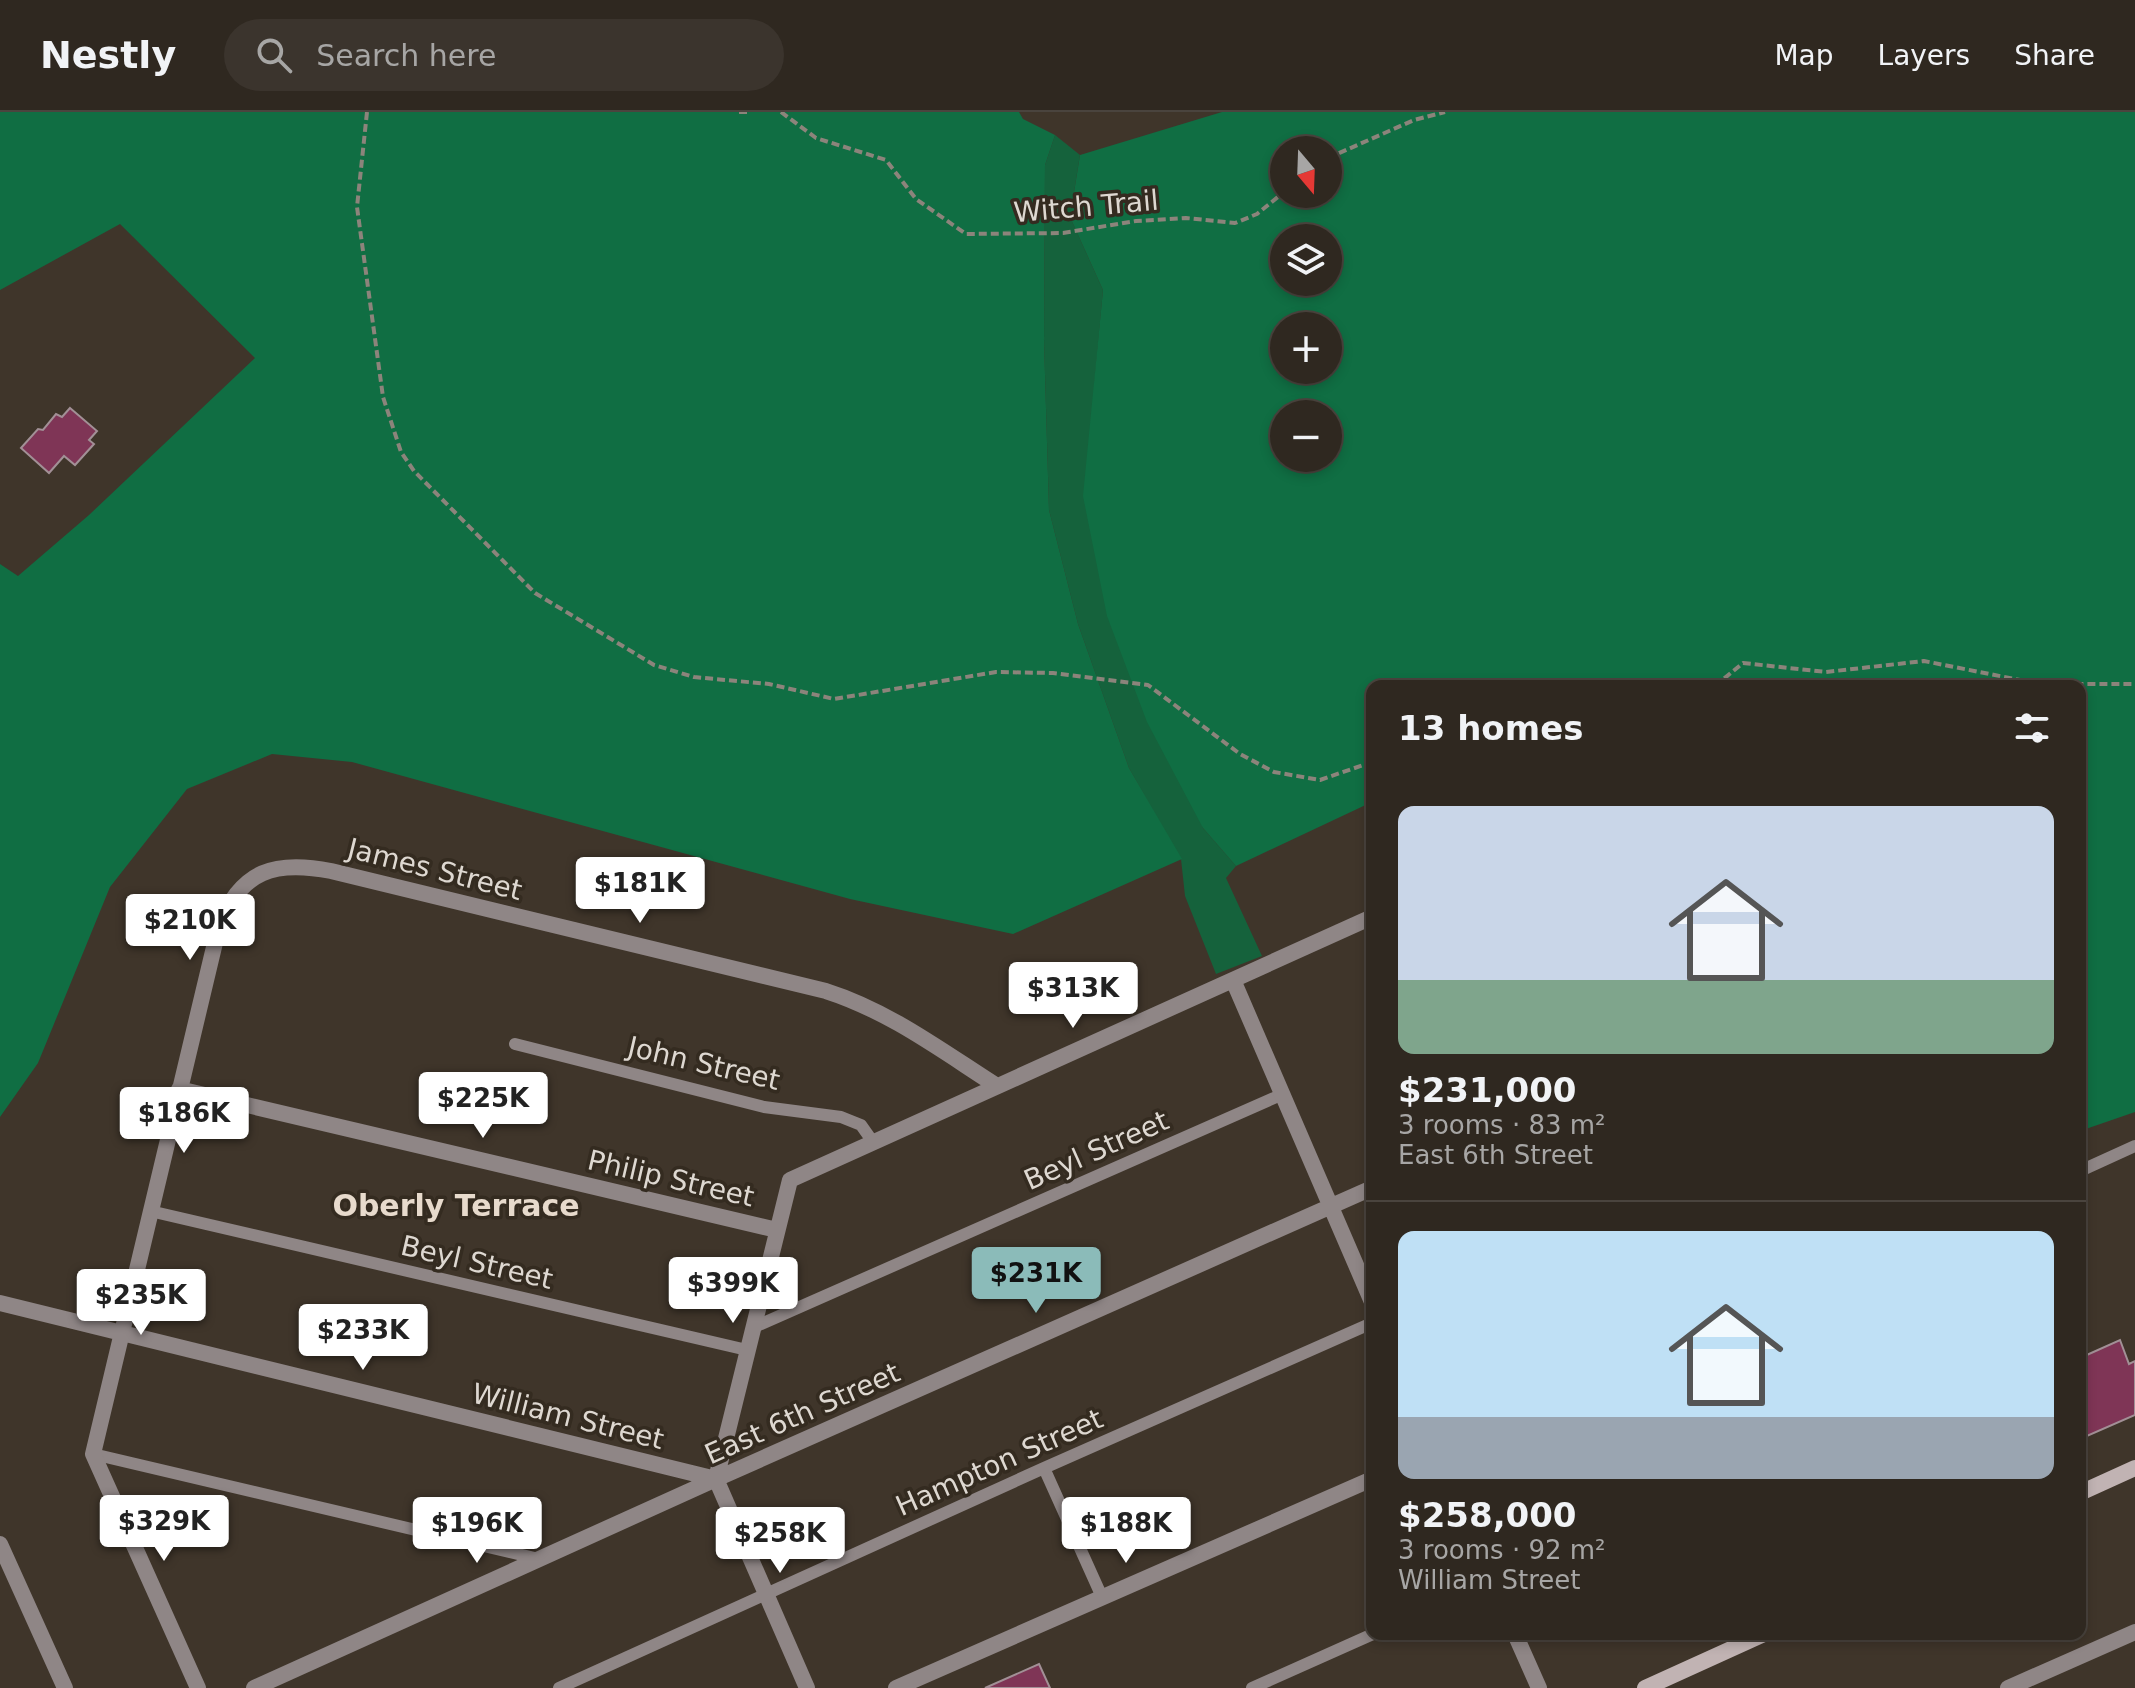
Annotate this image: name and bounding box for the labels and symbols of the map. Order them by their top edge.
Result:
north arrow [1270,136,1342,208]
street label: Witch Trail [1012,184,1160,229]
street label: James Street [342,831,525,907]
pin: $181K [584,857,696,925]
pin: $210K [134,894,246,962]
pin: $313K [1017,962,1129,1030]
street label: John Street [623,1030,783,1097]
pin: $225K [427,1072,539,1140]
pin: $186K [128,1087,240,1155]
street label: Beyl Street [1019,1104,1174,1197]
street label: Philip Street [584,1143,757,1214]
district label: Oberly Terrace [332,1188,580,1223]
street label: Beyl Street [398,1229,556,1296]
pin: $231K [980,1247,1092,1315]
pin: $399K [677,1257,789,1325]
pin: $235K [85,1269,197,1337]
pin: $233K [307,1304,419,1372]
street label: East 6th Street [700,1356,905,1471]
street label: William Street [469,1377,667,1456]
street label: Hampton Street [891,1402,1108,1523]
pin: $329K [108,1495,220,1563]
pin: $196K [421,1497,533,1565]
pin: $188K [1070,1497,1182,1565]
pin: $258K [724,1507,836,1575]

